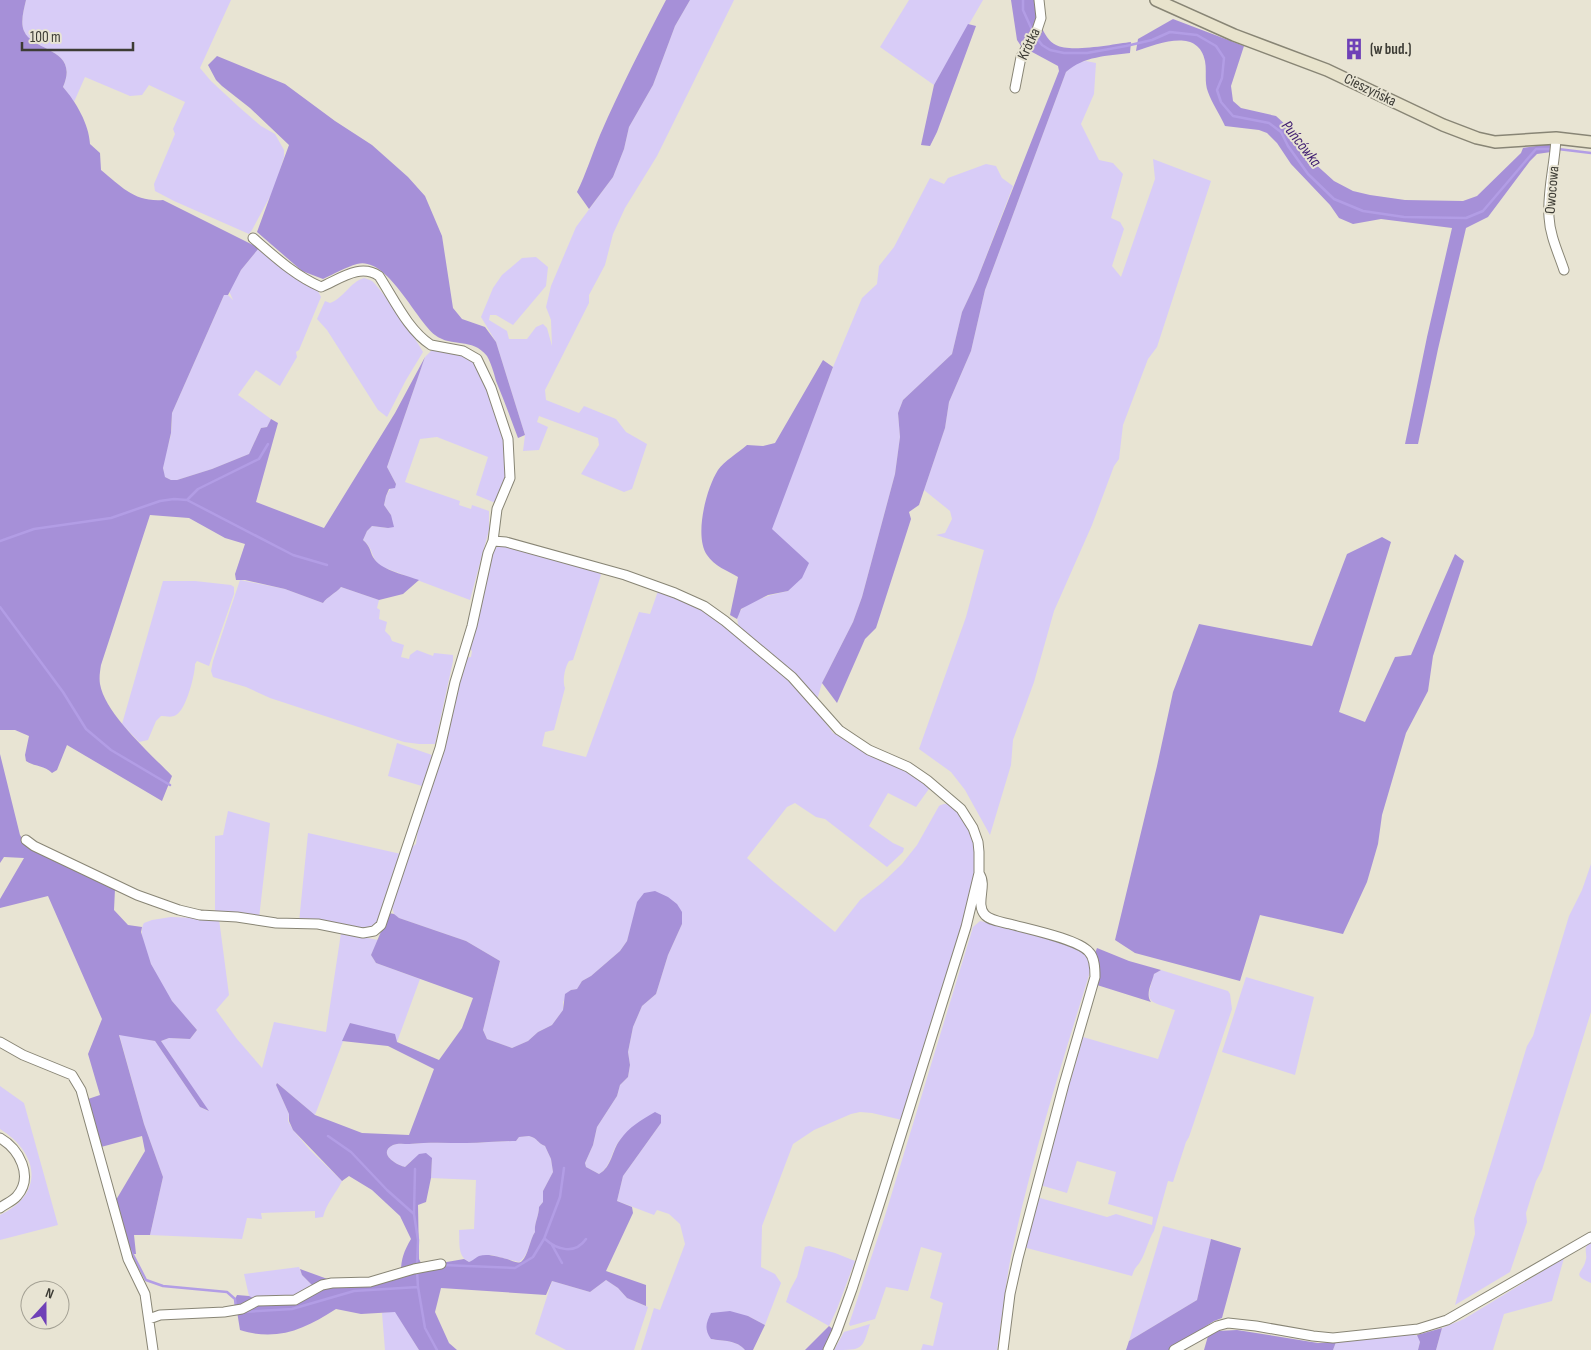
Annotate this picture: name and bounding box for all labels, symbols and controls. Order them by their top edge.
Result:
scale bar [22,20,134,52]
street label: Krótka [1013,25,1045,63]
text: 100 m [30,28,61,47]
building icon: (w bud.) [1341,36,1367,62]
place label: (w bud.) [1370,40,1411,59]
street label: Cieszyńska [1341,69,1399,111]
water label: Puńcówka [1277,117,1325,171]
street label: Owocowa [1540,165,1564,215]
north arrow [20,1280,70,1330]
text: N [43,1284,56,1303]

